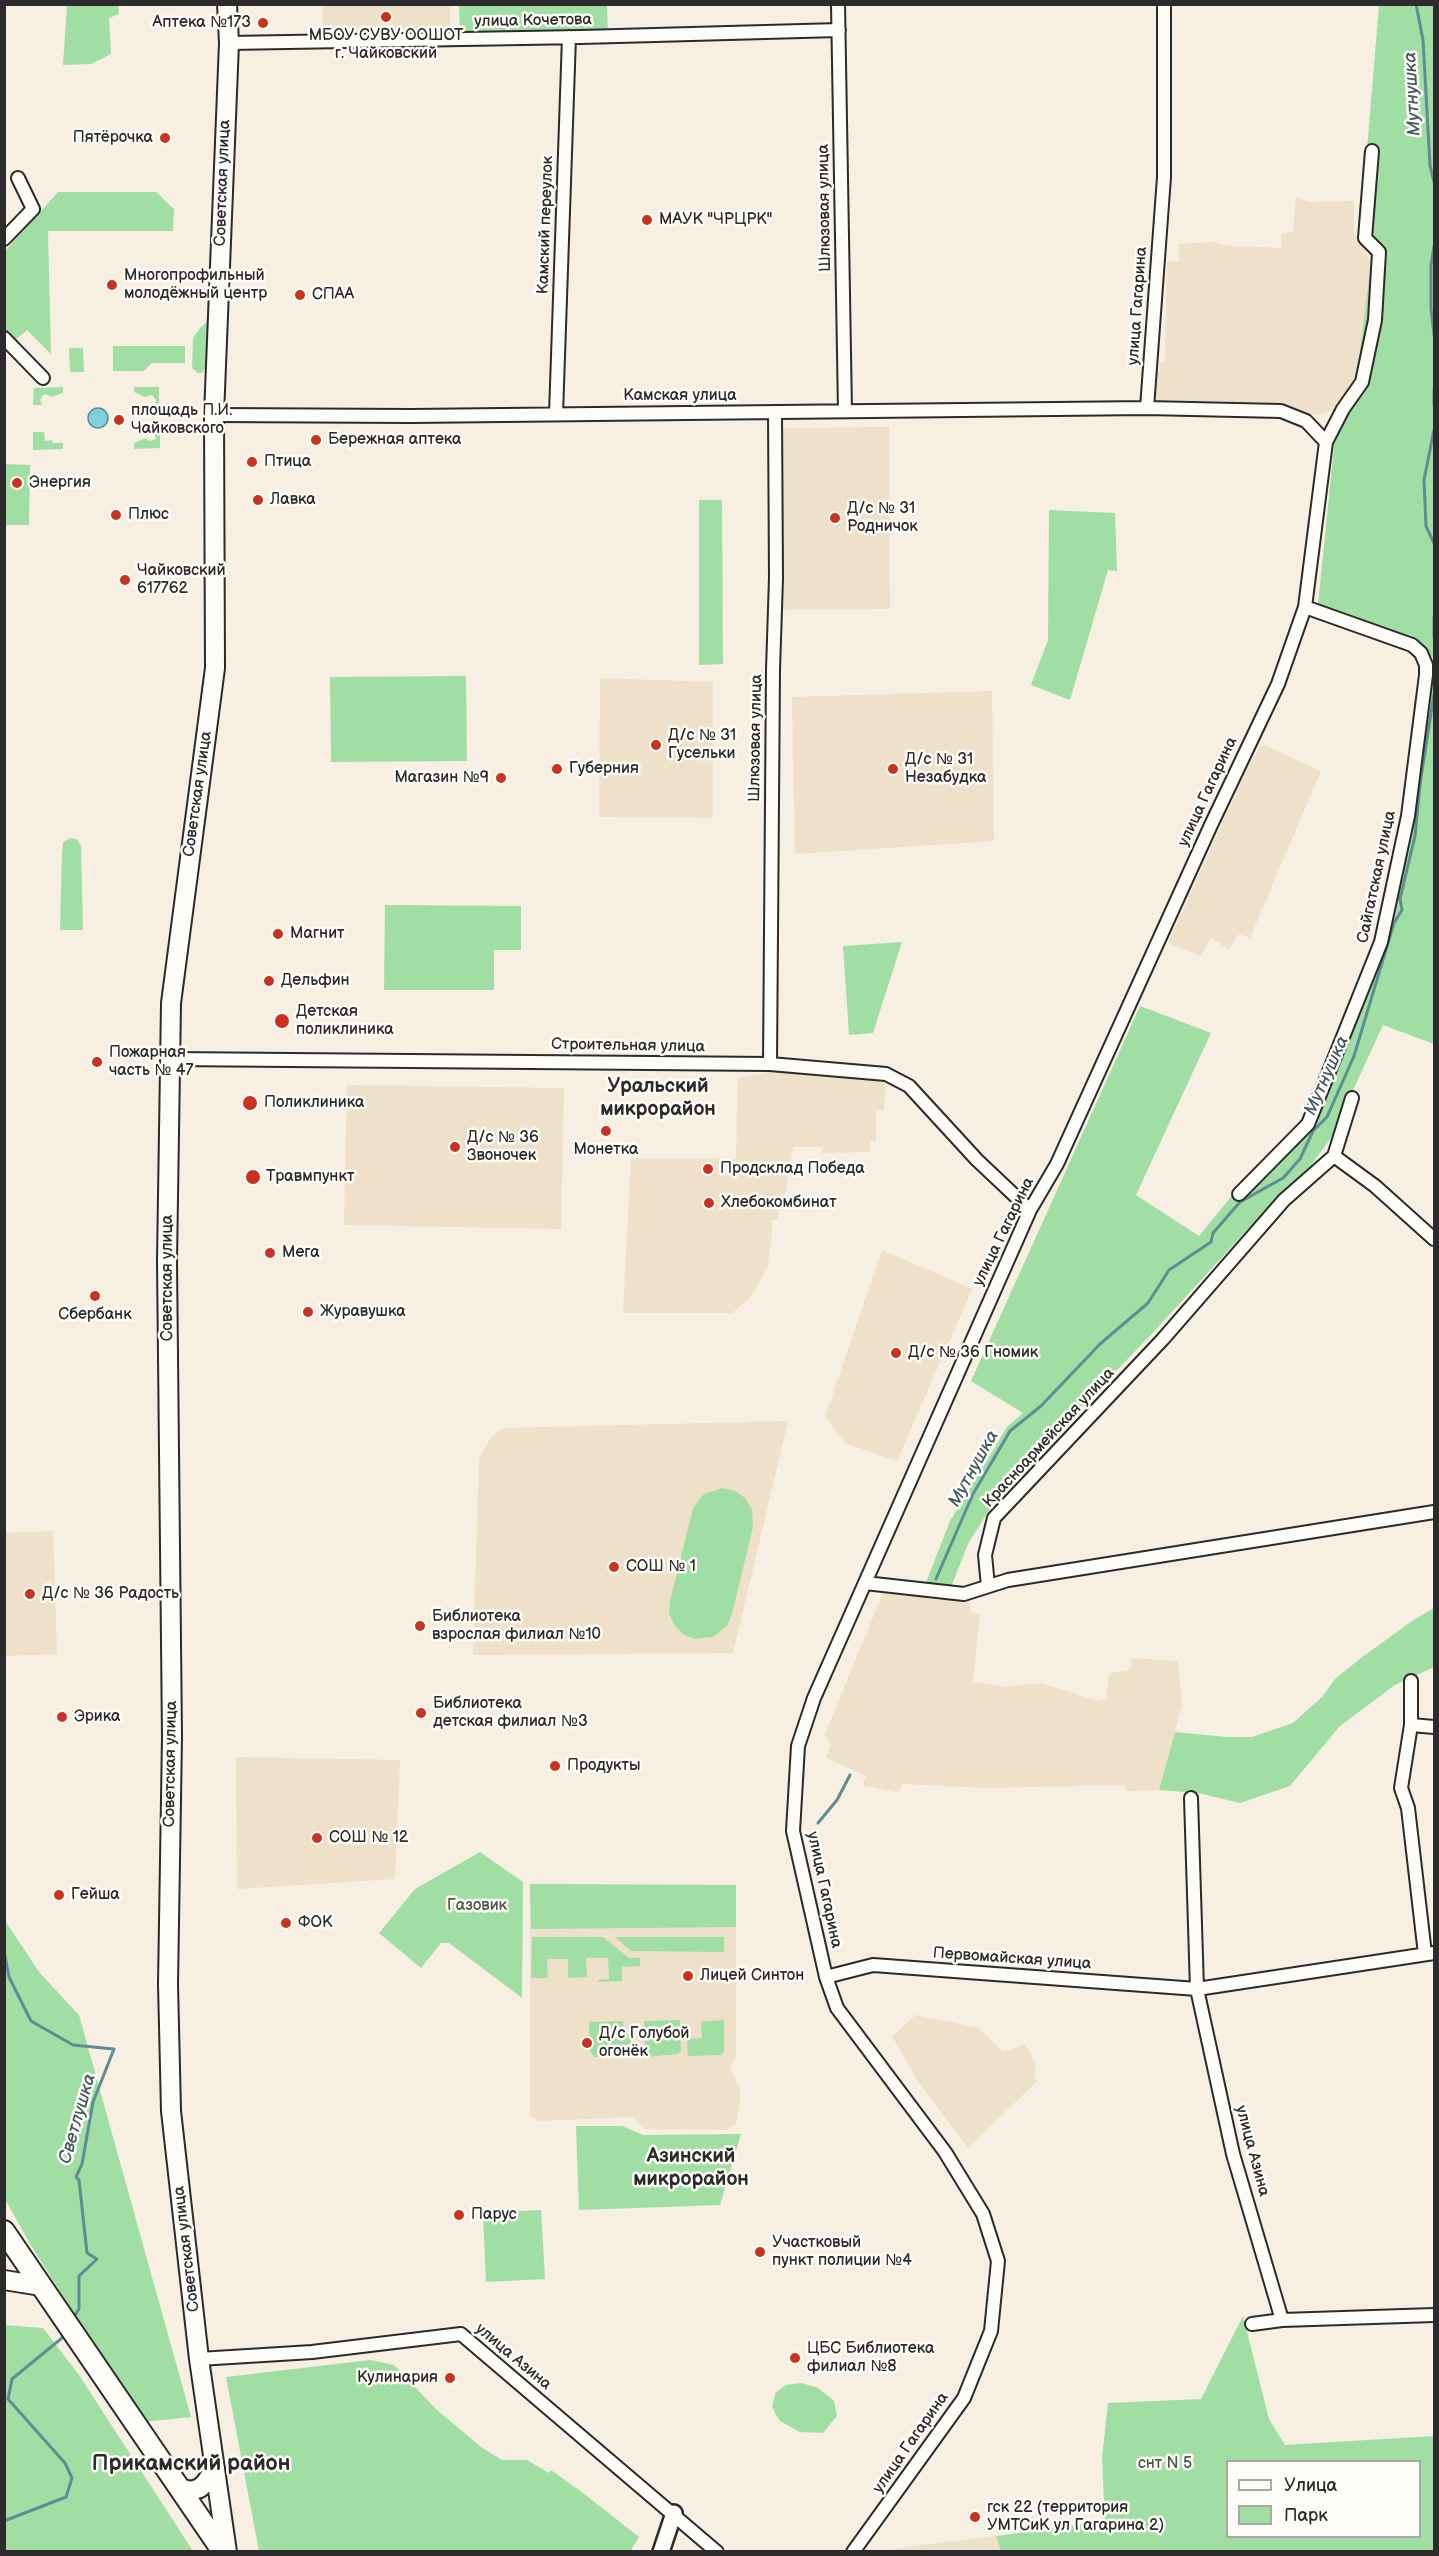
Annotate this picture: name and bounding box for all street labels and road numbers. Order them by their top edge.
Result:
street label: улица Кочетова [474,10,592,32]
street label: Советская улица [211,119,235,247]
street label: Шлюзовая улица [814,144,836,272]
street label: Камский переулок [534,155,558,295]
street label: улица Гагарина [1124,246,1152,366]
street label: Камская улица [623,386,737,406]
street label: Шлюзовая улица [745,674,767,802]
street label: Советская улица [180,730,216,858]
street label: улица Гагарина [1174,734,1242,850]
street label: Сайгатская улица [1354,809,1400,945]
street label: Строительная улица [551,1035,705,1057]
street label: улица Гагарина [969,1174,1039,1290]
street label: Советская улица [158,1215,178,1341]
street label: Красноармейская улица [979,1364,1119,1512]
street label: Советская улица [160,1701,182,1827]
street label: улица Гагарина [802,1830,846,1950]
street label: Первомайская улица [932,1944,1092,1974]
street label: улица Азина [1231,2103,1273,2199]
street label: Советская улица [170,2185,204,2313]
street label: улица Азина [471,2320,555,2394]
street label: улица Гагарина [869,2389,953,2497]

